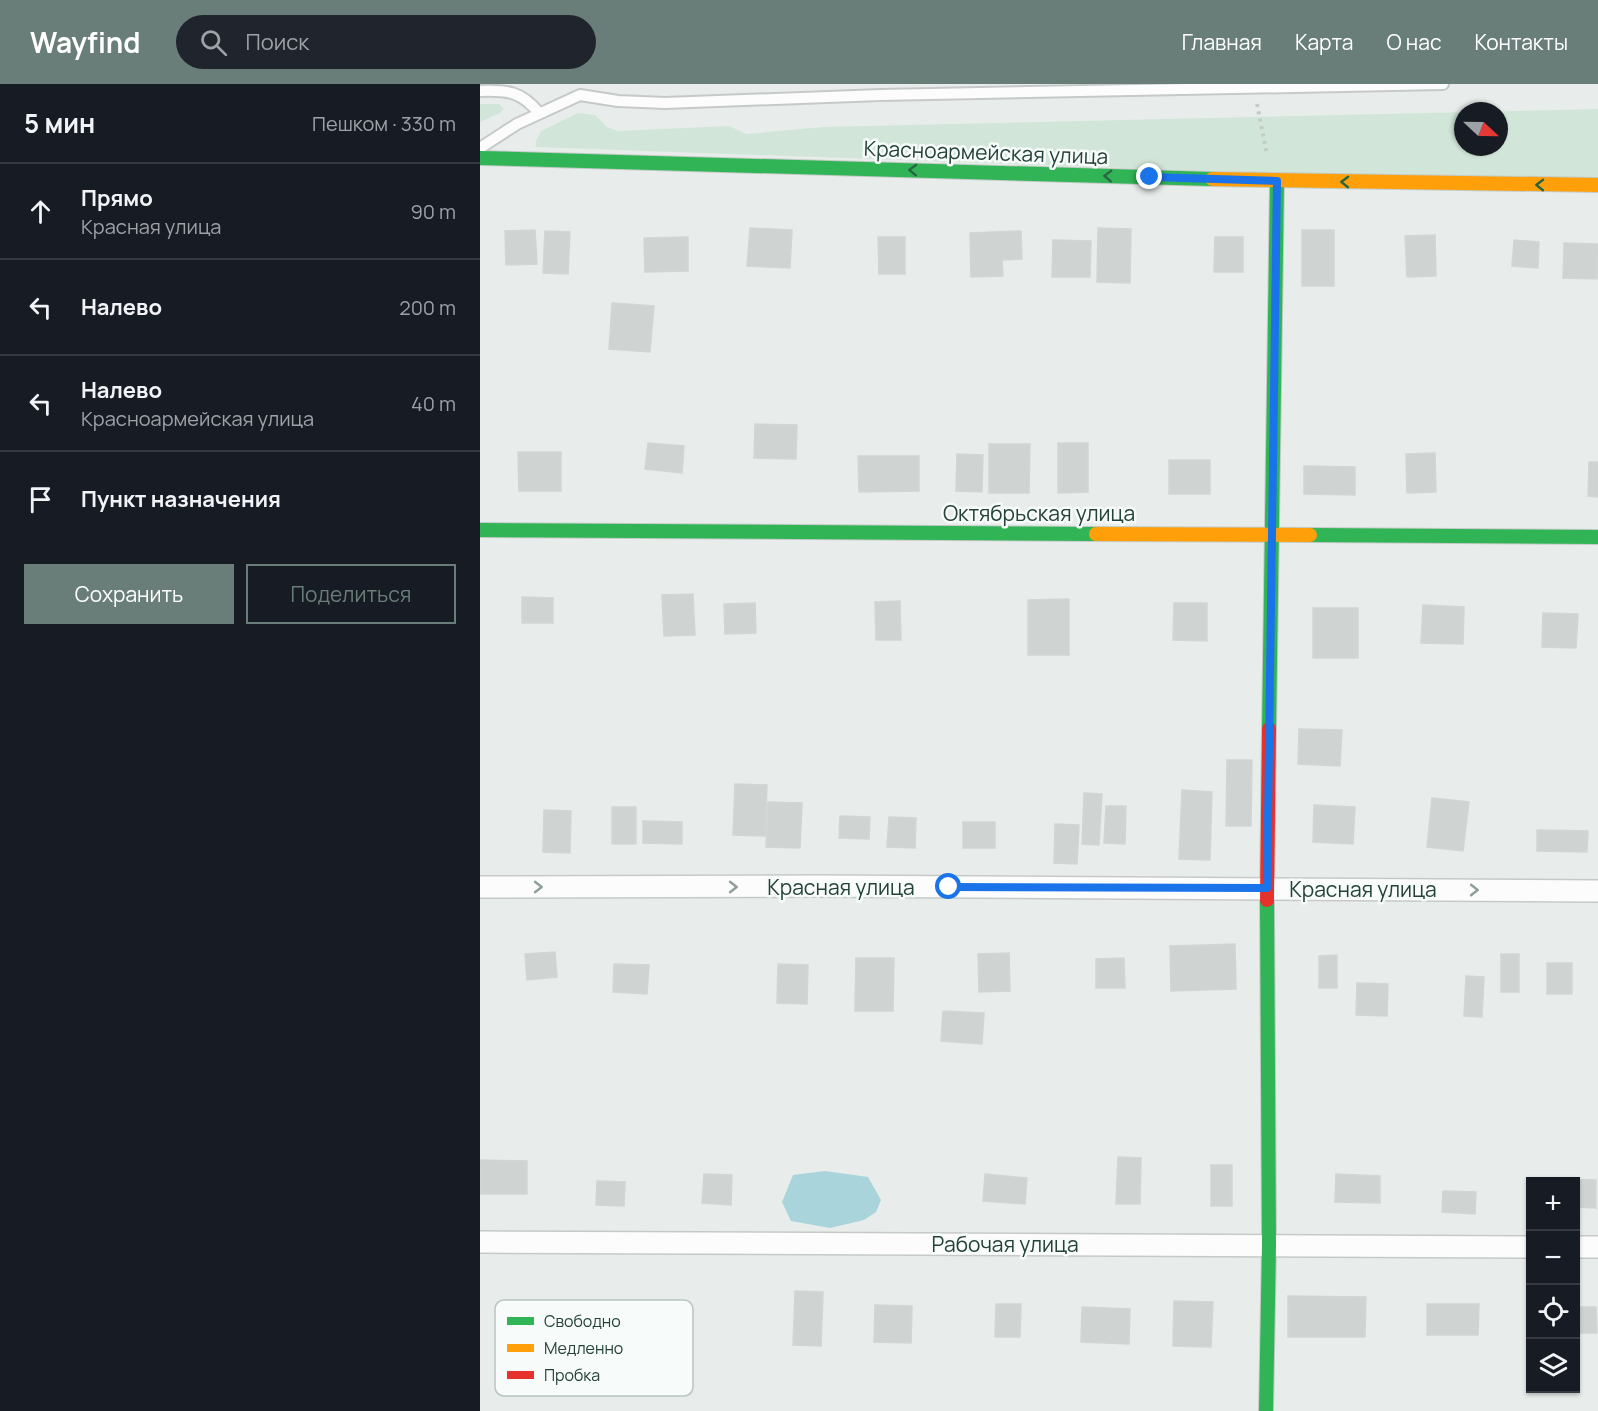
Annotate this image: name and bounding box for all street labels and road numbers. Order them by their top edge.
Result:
street label: Красноармейская улица [863,134,1109,170]
street label: Октябрьская улица [943,499,1135,527]
street label: Красная улица [767,873,915,901]
street label: Красная улица [1289,875,1437,903]
street label: Рабочая улица [931,1230,1079,1258]

